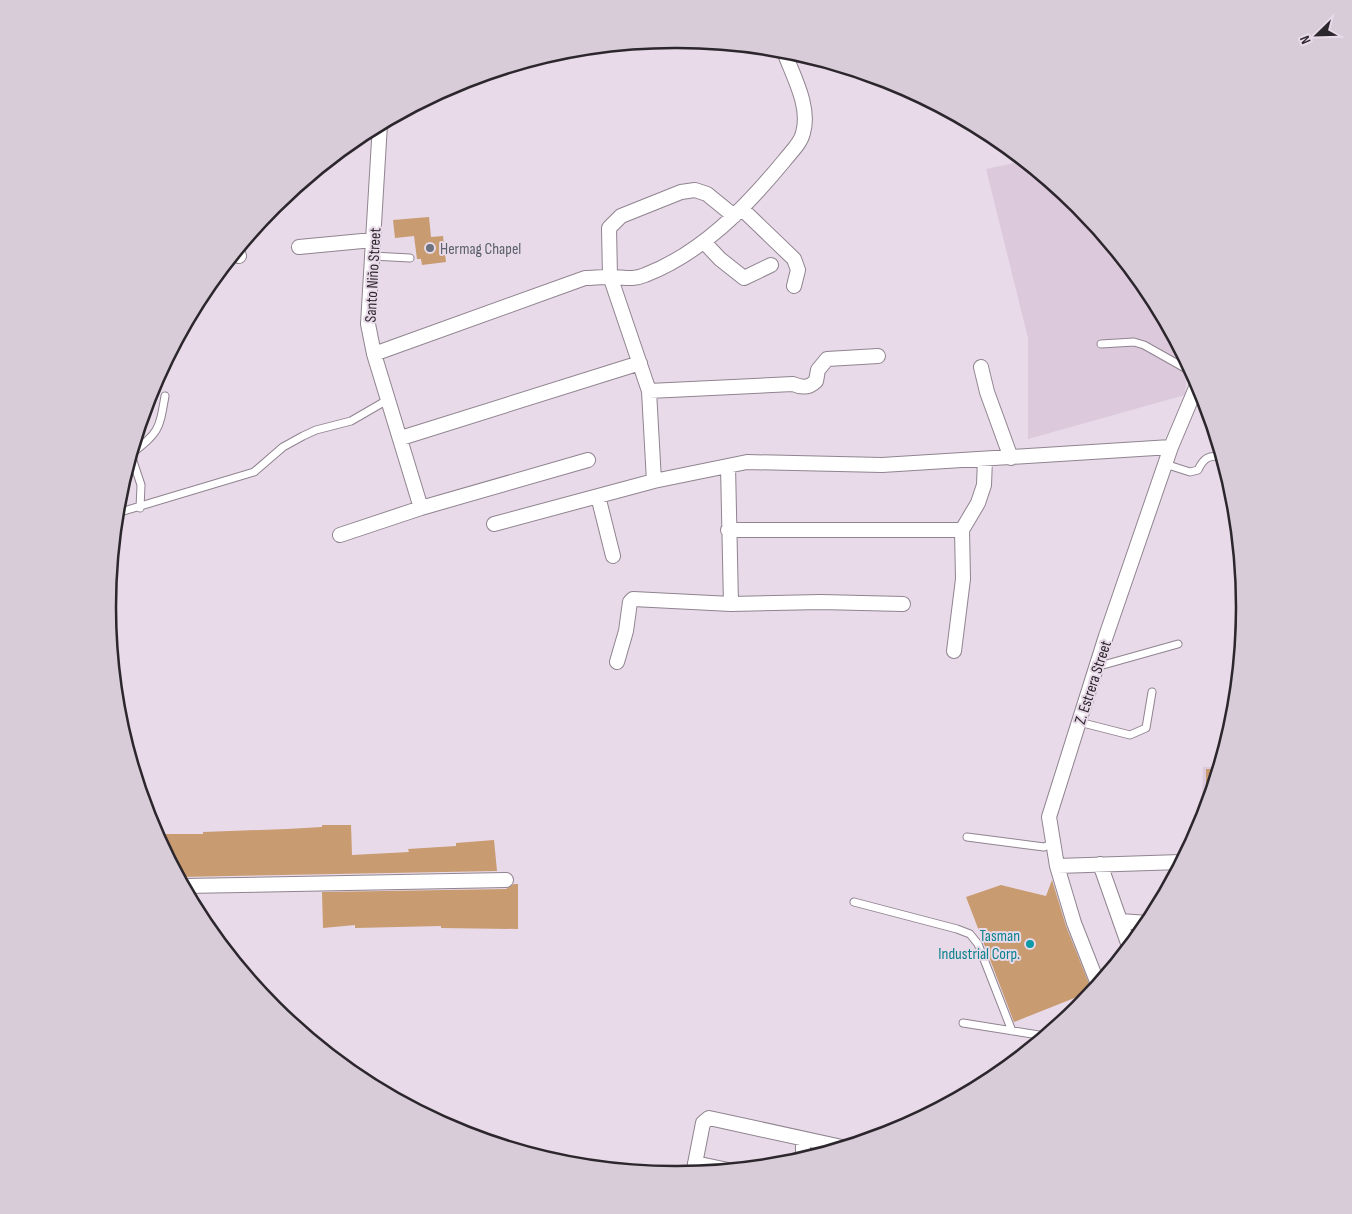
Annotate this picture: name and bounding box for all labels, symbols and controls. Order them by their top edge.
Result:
north arrow [1292,10,1342,60]
text: N [1296,33,1315,47]
street label: Santo Niño Street [362,227,385,323]
place label: Hermag Chapel [440,240,521,259]
marker: Hermag Chapel [424,242,436,254]
street label: Z. Estrera Street [1071,638,1116,727]
place label: Tasman Industrial Corp. [938,927,1020,964]
marker: Tasman Industrial Corp. [1024,938,1036,950]

